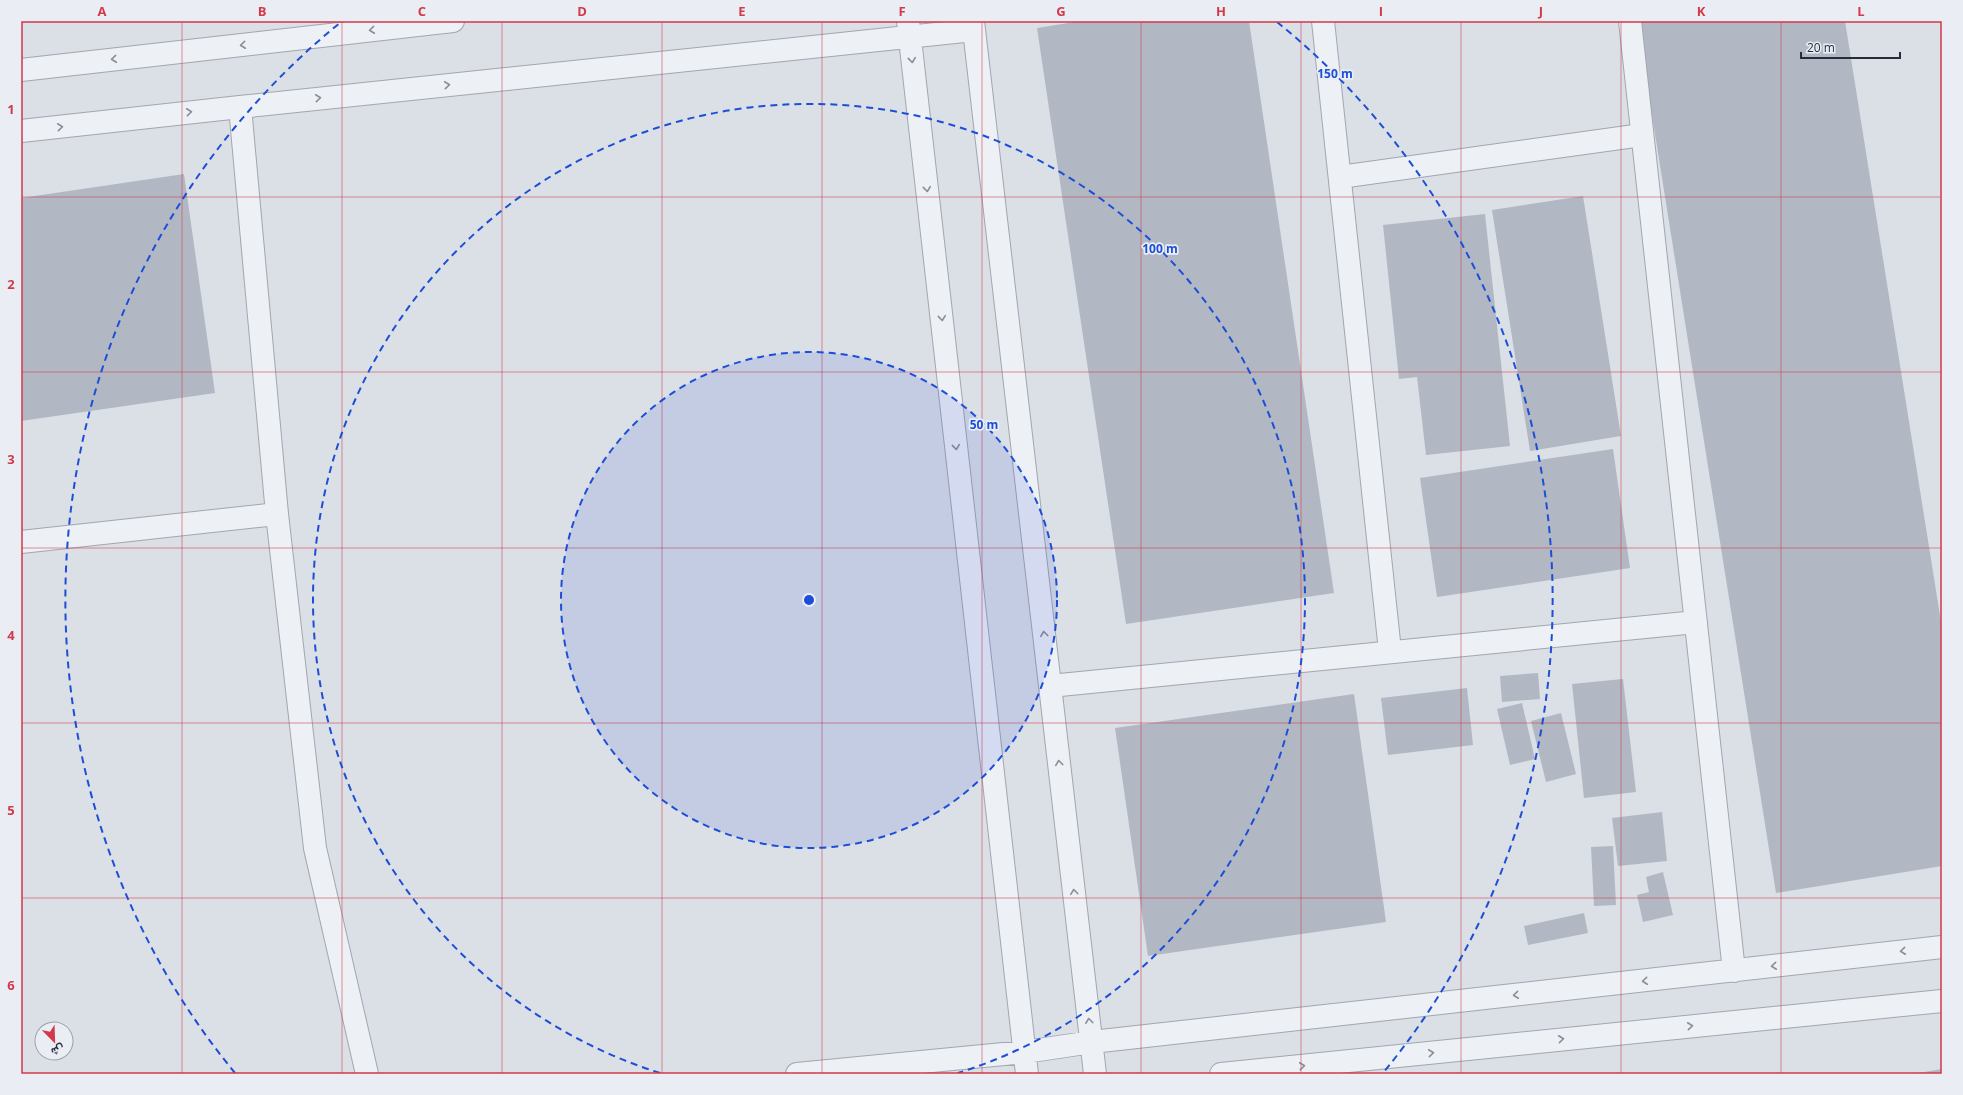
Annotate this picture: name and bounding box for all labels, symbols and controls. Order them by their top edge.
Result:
text: A [98,2,107,20]
text: B [258,2,267,20]
text: C [418,2,426,20]
text: D [577,2,587,20]
text: E [738,2,746,20]
text: F [898,2,906,20]
text: G [1056,2,1066,20]
text: H [1216,2,1226,20]
text: I [1379,2,1383,20]
text: J [1538,2,1543,20]
text: K [1697,2,1706,20]
text: L [1857,2,1865,20]
one-way arrow [369,25,375,34]
scale bar [1801,34,1900,60]
text: 20 m [1807,39,1835,56]
one-way arrow [240,40,246,49]
one-way arrow [111,54,117,63]
one-way arrow [908,57,917,63]
text: 150 m [1317,65,1353,82]
one-way arrow [444,81,451,90]
one-way arrow [315,94,321,103]
text: 1 [7,100,15,118]
one-way arrow [186,108,192,117]
one-way arrow [57,123,63,132]
one-way arrow [922,186,931,192]
text: 100 m [1142,240,1178,257]
text: 2 [7,275,15,293]
one-way arrow [937,315,946,321]
text: 50 m [970,416,998,433]
one-way arrow [951,444,960,450]
text: 3 [7,450,15,468]
centre of rings [802,593,816,607]
text: 4 [7,626,15,644]
one-way arrow [1040,631,1049,637]
one-way arrow [1055,760,1064,766]
text: 5 [7,801,15,819]
one-way arrow [1070,889,1079,895]
one-way arrow [1900,947,1906,956]
one-way arrow [1771,961,1777,970]
text: 6 [7,976,15,994]
one-way arrow [1642,976,1648,985]
one-way arrow [1513,990,1519,999]
one-way arrow [1085,1018,1094,1024]
north arrow [34,1021,74,1061]
one-way arrow [1687,1022,1693,1031]
one-way arrow [1558,1035,1564,1044]
text: ش [49,1041,67,1060]
one-way arrow [1428,1048,1434,1057]
one-way arrow [1299,1061,1305,1070]

